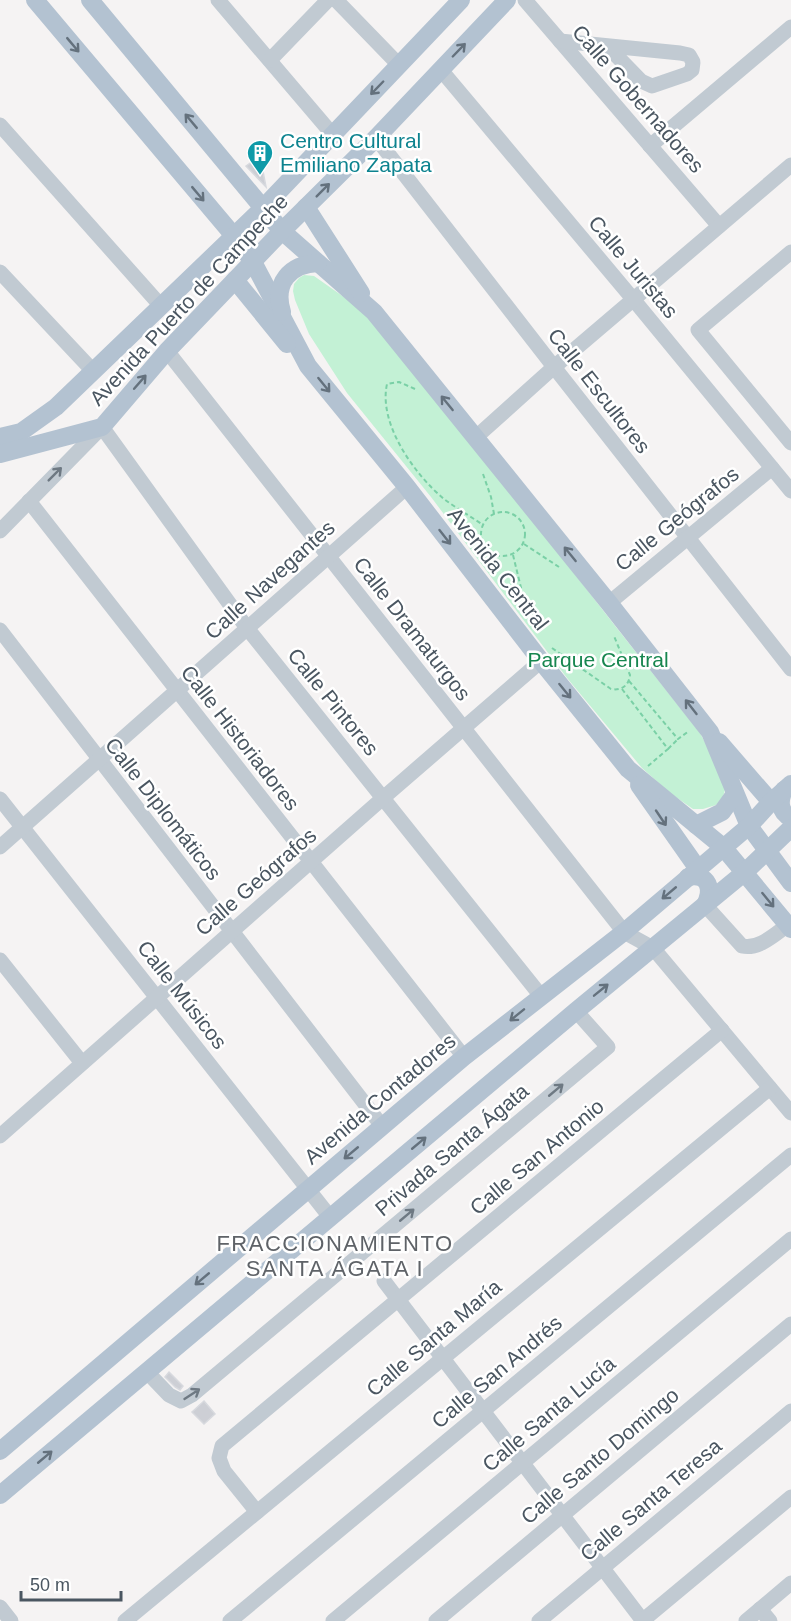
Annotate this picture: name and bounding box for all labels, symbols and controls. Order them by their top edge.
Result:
street label: Calle Gobernadores [568,20,709,177]
one-way arrow [66,37,79,53]
one-way arrow [452,43,467,58]
one-way arrow [370,81,385,96]
one-way arrow [184,114,198,129]
place label: Centro Cultural Emiliano Zapata [280,129,432,176]
building icon: Centro Cultural Emiliano Zapata [245,138,275,176]
one-way arrow [316,183,331,197]
one-way arrow [191,186,205,201]
street label: Avenida Puerto de Campeche [85,189,292,410]
street label: Calle Juristas [584,211,683,322]
street label: Calle Escultores [544,324,655,458]
one-way arrow [134,374,147,390]
one-way arrow [317,377,330,393]
one-way arrow [440,395,453,411]
street label: Calle Geógrafos [610,462,743,575]
one-way arrow [48,467,63,482]
street label: Avenida Central [443,503,553,634]
street label: Calle Navegantes [200,516,339,644]
one-way arrow [439,529,452,545]
one-way arrow [563,547,576,563]
street label: Calle Dramaturgos [349,553,475,705]
street label: Calle Pintores [283,644,383,760]
park label: Parque Central [527,648,669,671]
street label: Calle Historiadores [177,661,304,815]
one-way arrow [559,683,572,699]
one-way arrow [684,699,697,715]
street label: Calle Diplomáticos [101,733,226,884]
one-way arrow [655,809,667,825]
street label: Calle Geógrafos [191,823,320,940]
one-way arrow [662,886,677,900]
one-way arrow [761,892,774,908]
street label: Calle Músicos [133,936,232,1053]
one-way arrow [593,984,609,997]
one-way arrow [510,1008,525,1022]
street label: Avenida Contadores [300,1029,460,1168]
street label: Privada Santa Ágata [371,1079,533,1220]
one-way arrow [548,1083,563,1097]
street label: Calle San Antonio [465,1094,608,1219]
one-way arrow [411,1136,427,1149]
one-way arrow [343,1146,359,1159]
one-way arrow [399,1209,415,1222]
district label: FRACCIONAMIENTO SANTA ÁGATA I [216,1231,454,1281]
one-way arrow [195,1272,210,1286]
street label: Calle Santa María [362,1275,506,1400]
street label: Calle San Andrés [427,1311,566,1433]
street label: Calle Santa Lucía [478,1351,620,1476]
street label: Calle Santo Domingo [516,1383,683,1528]
one-way arrow [184,1387,201,1400]
street label: Calle Santa Teresa [575,1434,726,1565]
one-way arrow [37,1451,53,1464]
scale bar [21,1564,122,1602]
text: 50 m [30,1575,70,1595]

